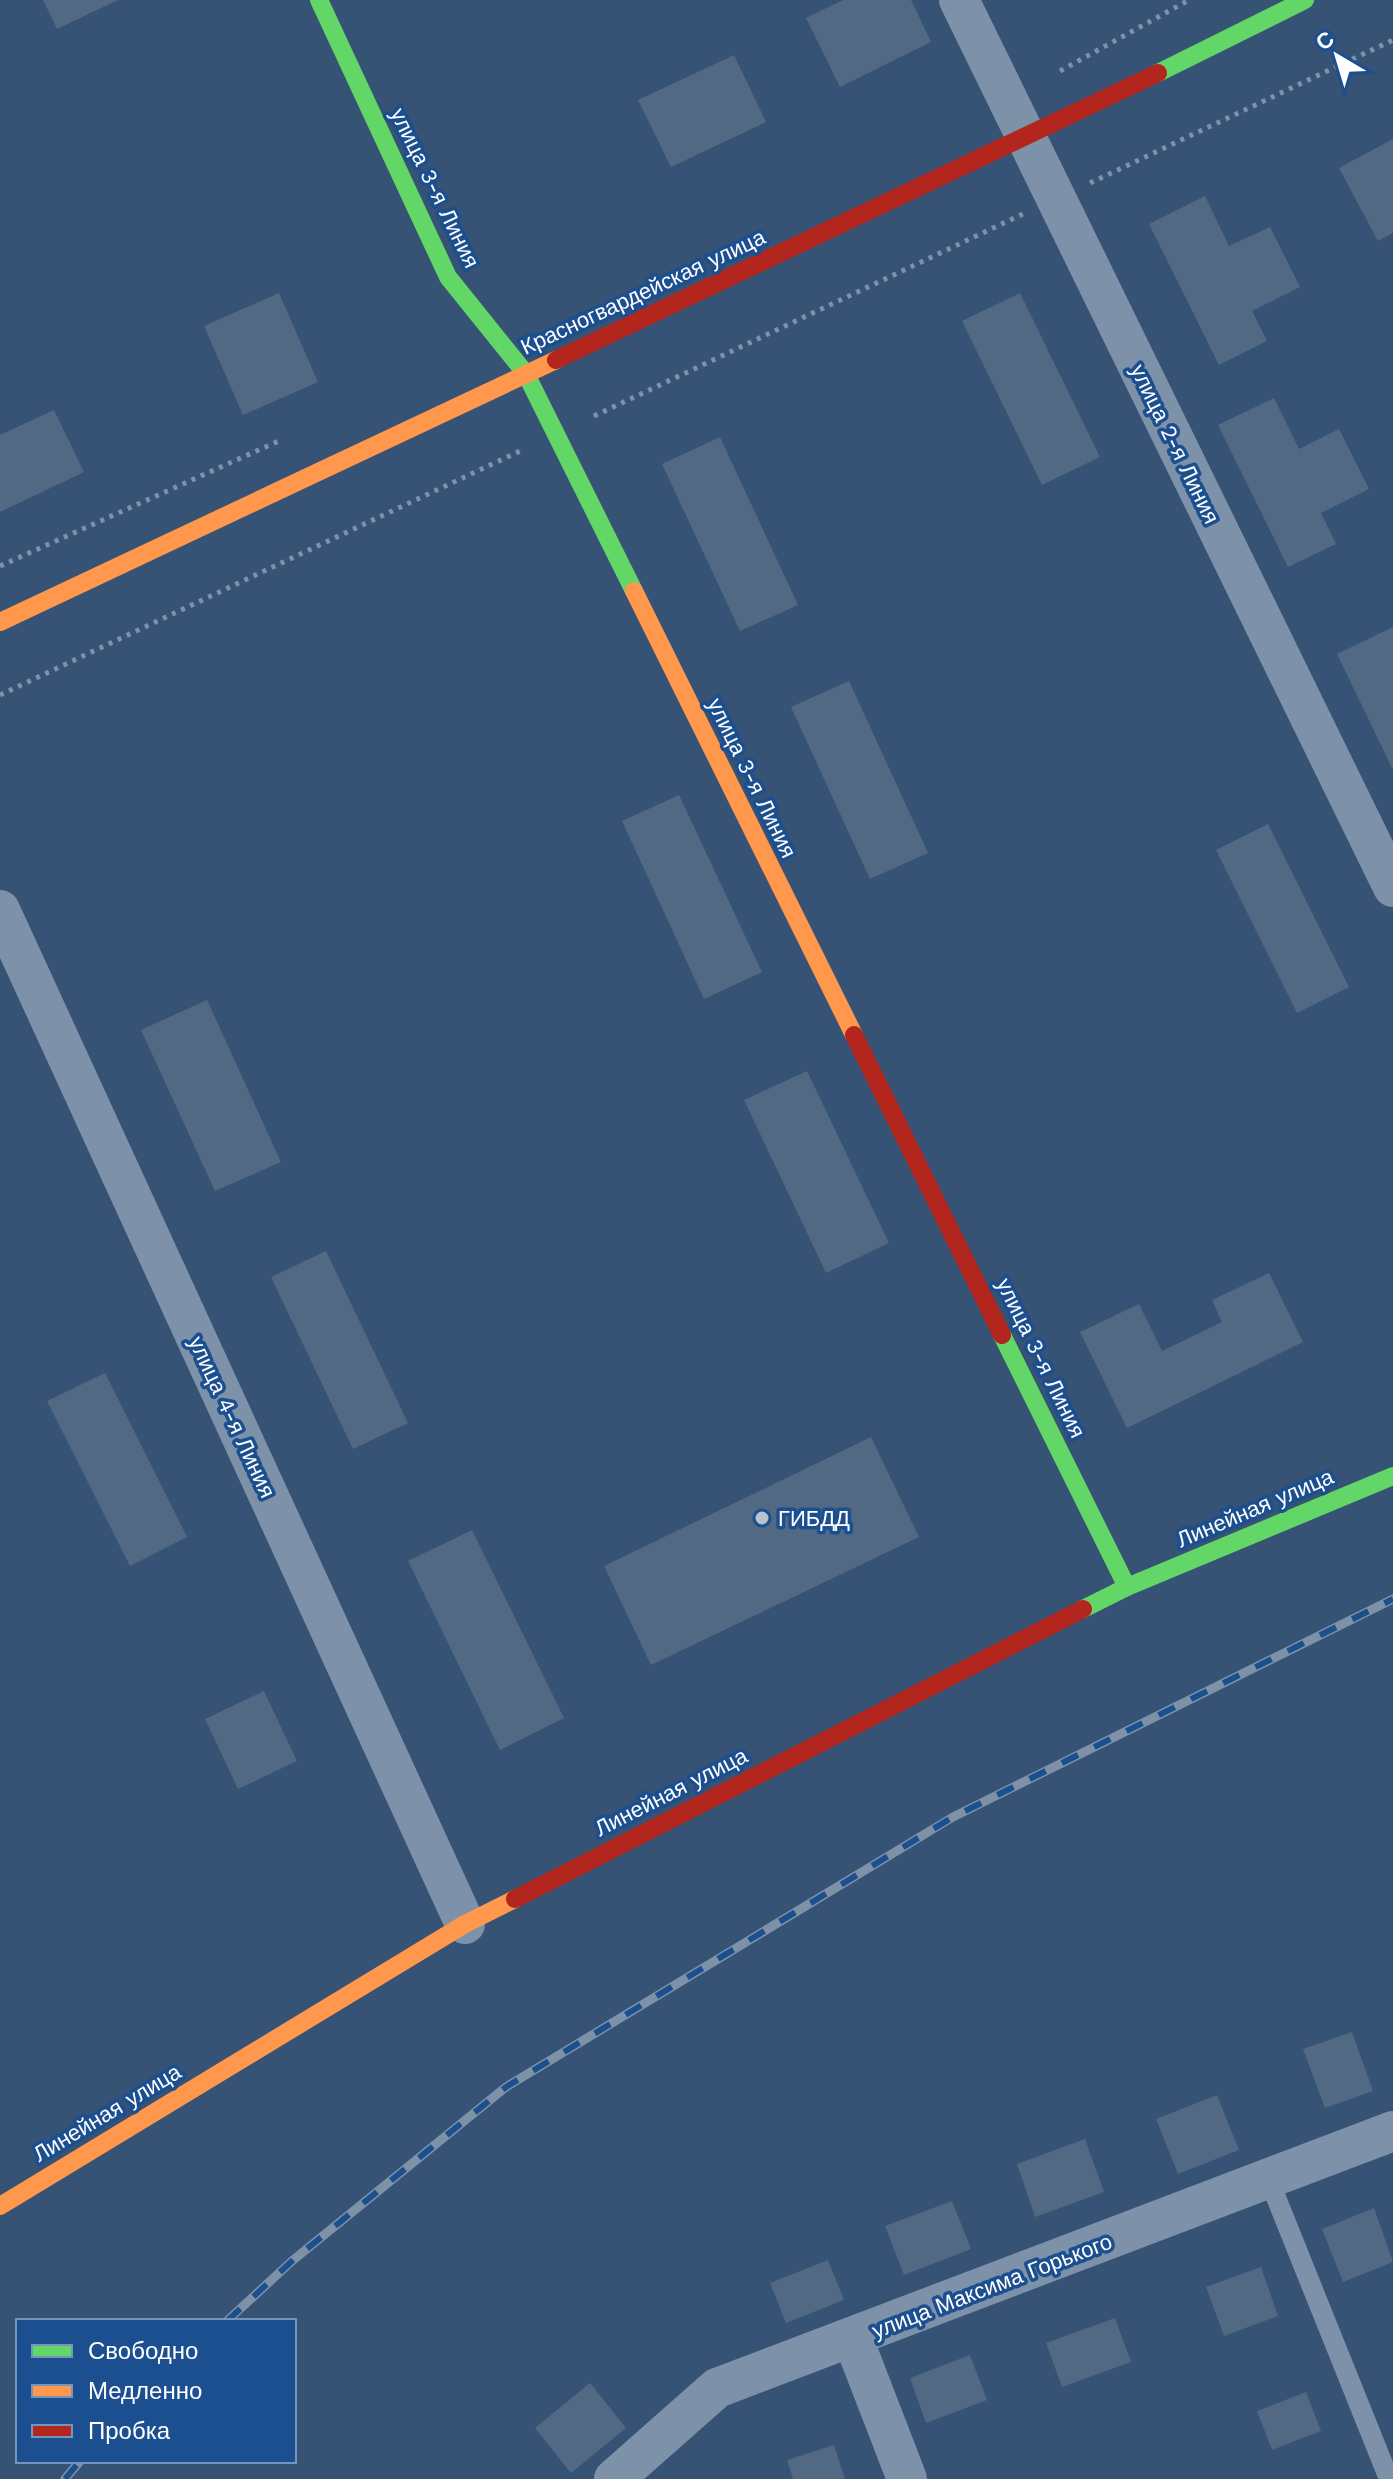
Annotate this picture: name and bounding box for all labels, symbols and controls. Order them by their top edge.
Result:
north arrow [1297,16,1377,96]
text: С [1311,26,1339,55]
street label: улица 3-я Линия [386,104,484,272]
street label: Красногвардейская улица [517,224,770,360]
street label: улица 2-я Линия [1126,360,1224,528]
street label: улица 3-я Линия [703,694,801,862]
street label: улица 3-я Линия [992,1274,1090,1442]
street label: улица 4-я Линия [184,1332,280,1502]
street label: Линейная улица [1173,1463,1338,1552]
place label: ГИБДД [778,1506,850,1531]
marker: ГИБДД [753,1509,771,1527]
street label: Линейная улица [591,1742,752,1841]
street label: Линейная улица [29,2059,186,2167]
street label: улица Максима Горького [868,2229,1116,2343]
legend [16,2319,296,2463]
text: Свободно [88,2337,198,2365]
text: Медленно [88,2377,202,2405]
text: Пробка [88,2417,171,2445]

